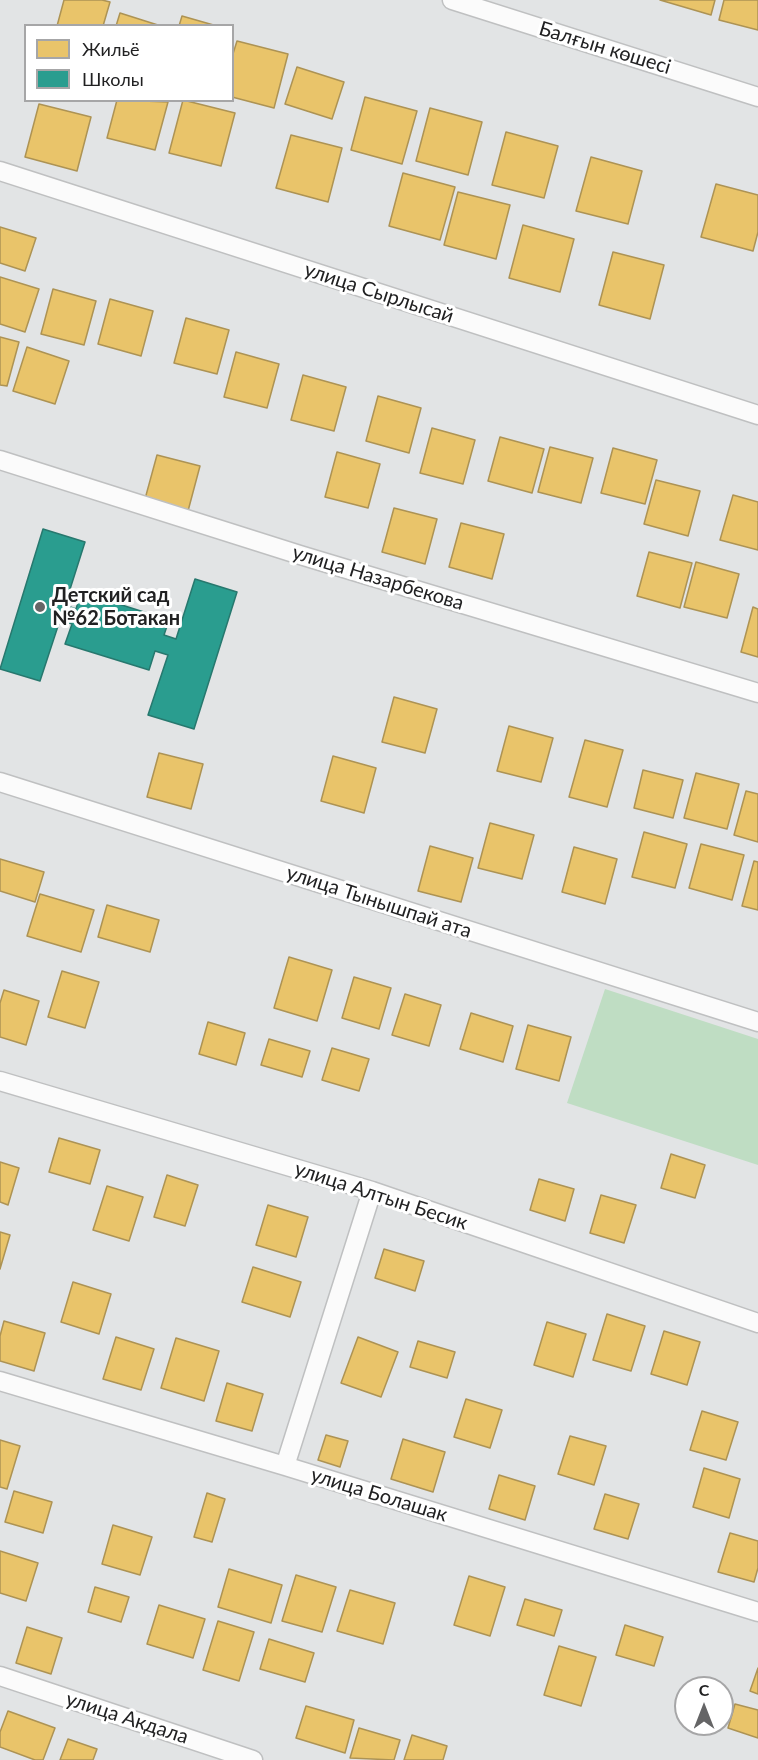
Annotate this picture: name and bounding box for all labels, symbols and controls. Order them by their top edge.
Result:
street label: Балғын көшесі [536,17,674,79]
legend [24,24,234,102]
text: Жильё [82,38,140,60]
text: Школы [82,68,144,90]
street label: улица Сырлысай [301,258,457,328]
street label: улица Назарбекова [289,540,467,616]
place label: Детский сад №62 Ботакан [52,584,180,631]
marker: Детский сад №62 Ботакан [33,600,47,614]
street label: улица Тынышпай ата [283,861,475,943]
street label: улица Алтын Бесик [292,1157,470,1235]
street label: улица Болашак [308,1463,450,1527]
north arrow [674,1676,734,1736]
text: С [699,1680,709,1699]
street label: улица Акдала [63,1687,191,1749]

